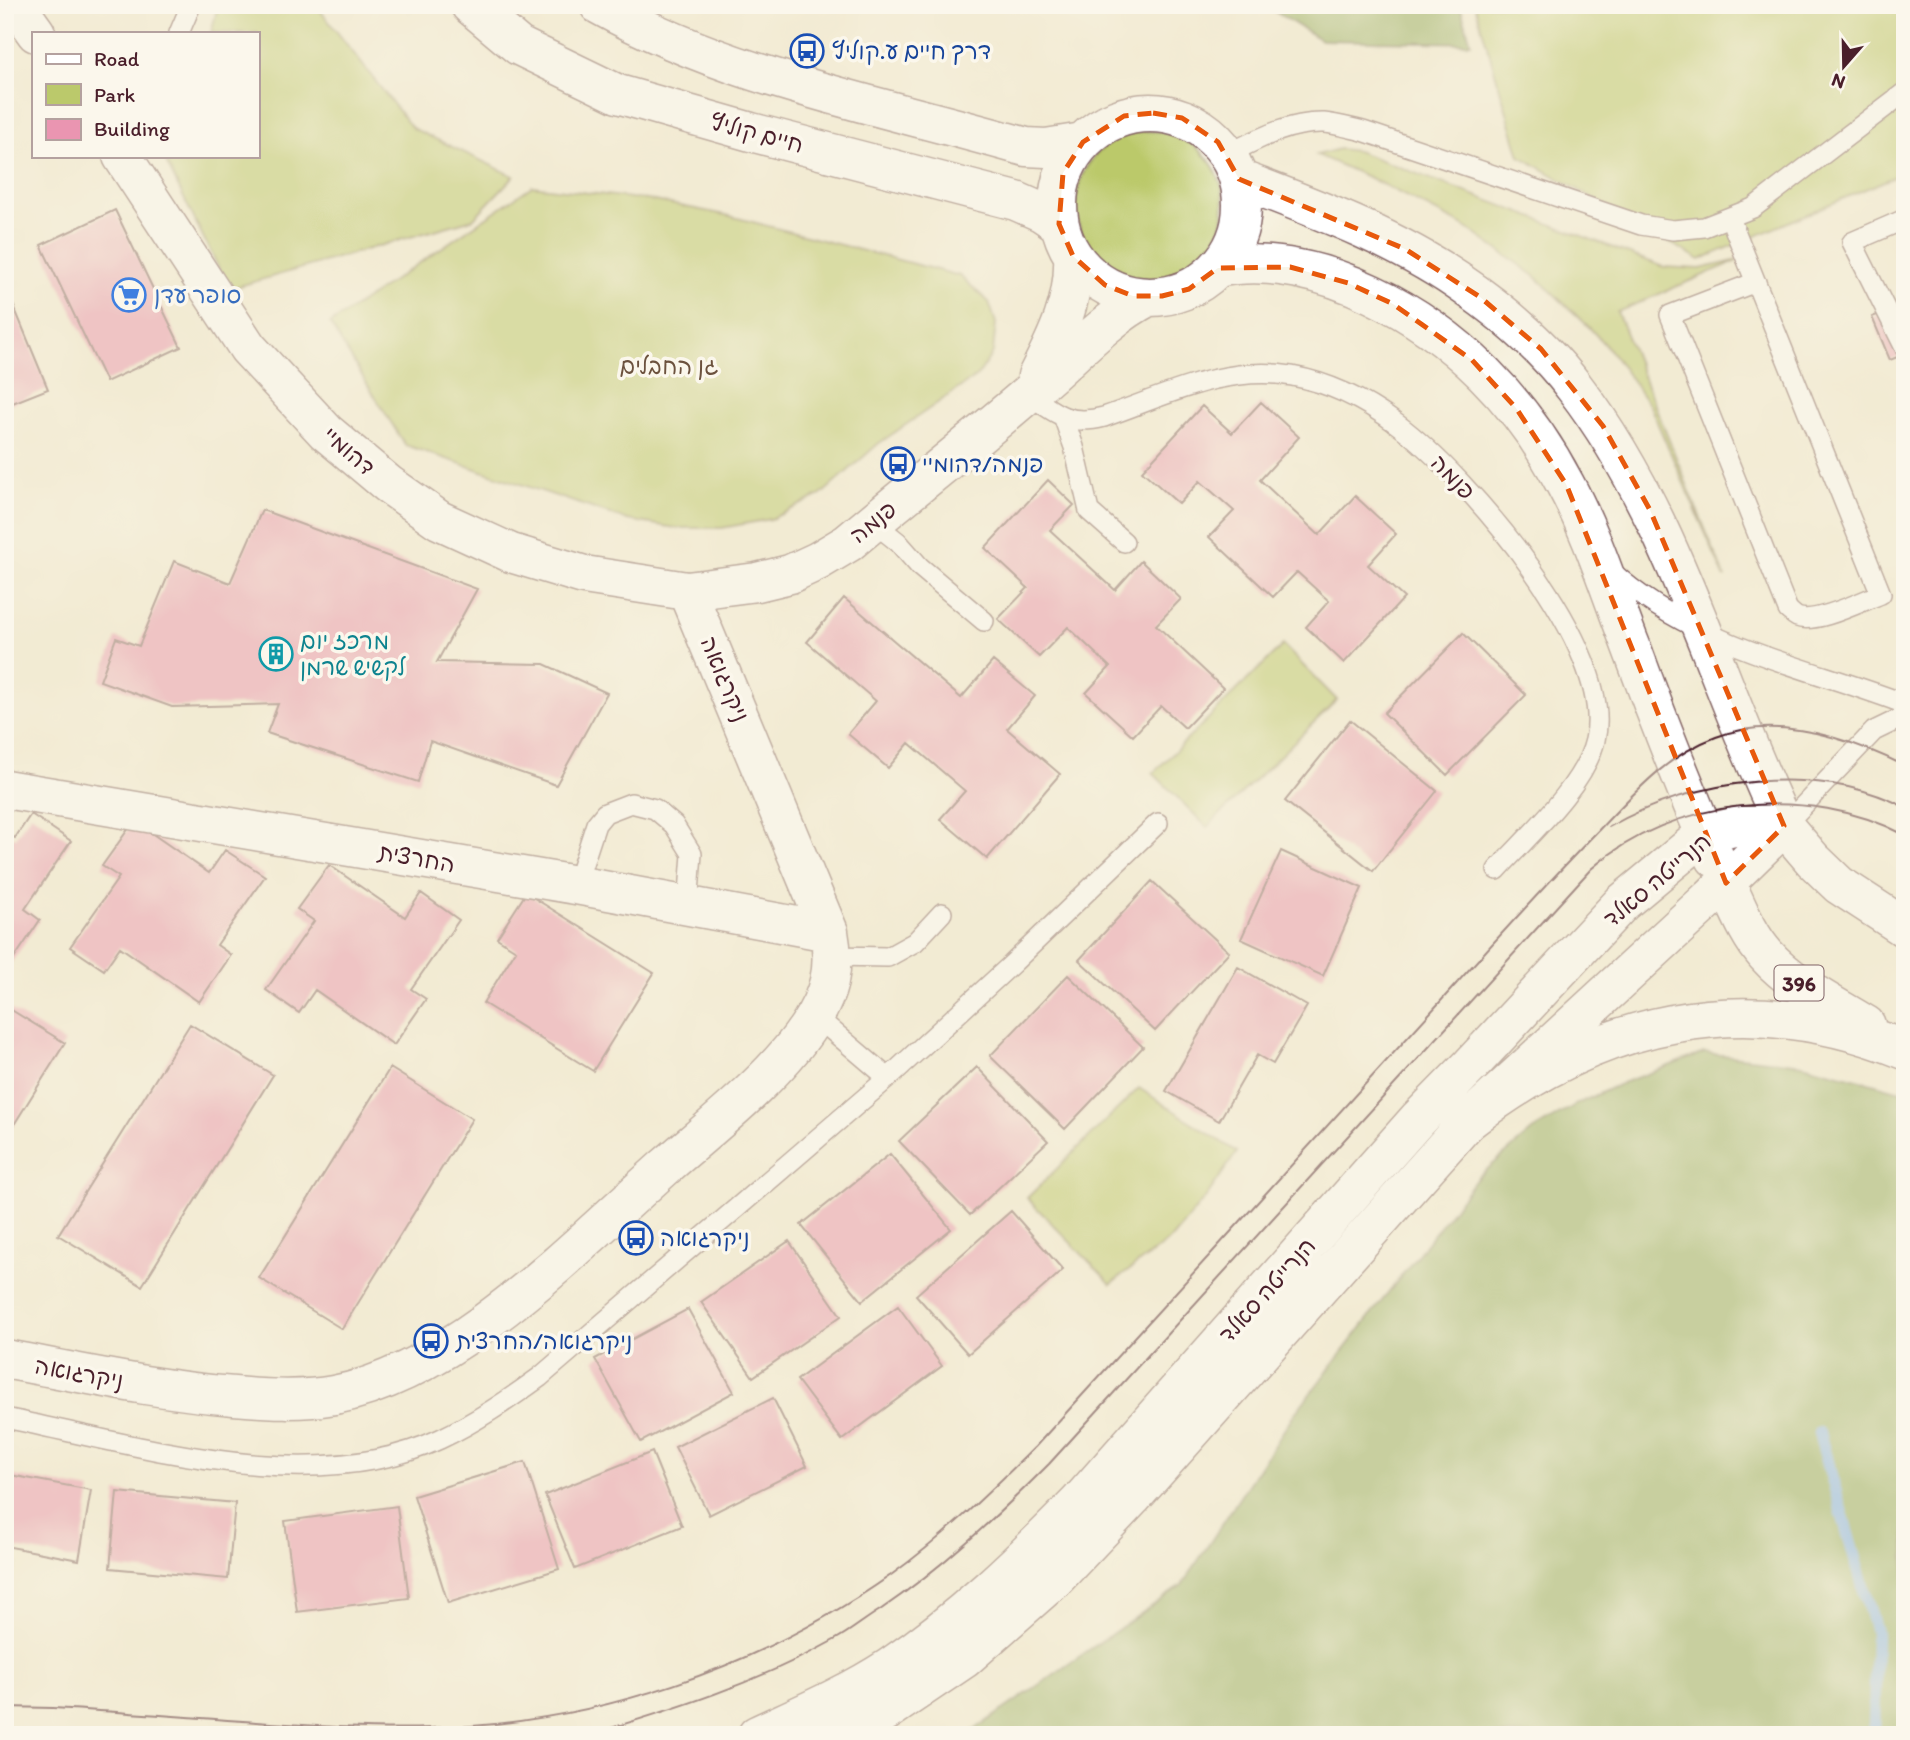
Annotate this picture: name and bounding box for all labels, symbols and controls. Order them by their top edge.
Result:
legend [32,32,259,158]
bus stop icon: דרך חיים ע.קוליץ [788,32,826,70]
north arrow [1808,32,1878,102]
place label: דרך חיים ע.קוליץ [832,37,991,66]
text: Road [94,46,140,71]
text: N [1828,69,1848,95]
text: Park [94,82,136,107]
street label: חיים קוליץ [707,107,807,160]
text: Building [94,116,170,141]
supermarket icon: סופר עדן [110,276,148,314]
place label: סופר עדן [154,281,241,310]
park label: גן החבלים [620,352,718,380]
street label: דהומיי [317,421,381,481]
bus stop icon: פנמה/דהומיי [879,445,917,483]
street label: פנמה [1425,449,1481,505]
place label: פנמה/דהומיי [922,450,1043,478]
street label: פנמה [844,495,902,549]
place label: מרכז יום לקשיש שרמן [300,627,407,682]
street label: ניקרגואה [695,632,755,726]
building icon: מרכז יום לקשיש שרמן [257,635,295,673]
street label: הנרייטה סאלד [1598,827,1716,933]
street label: החרצית [376,837,457,878]
road number: 396 [1774,965,1824,1000]
bus stop icon: ניקרגואה [617,1219,655,1257]
place label: ניקרגואה [660,1224,750,1252]
street label: הנרייטה סאלד [1213,1232,1321,1348]
bus stop icon: ניקרגואה/החרצית [412,1322,450,1360]
place label: ניקרגואה/החרצית [455,1327,633,1355]
street label: ניקרגואה [32,1351,126,1395]

